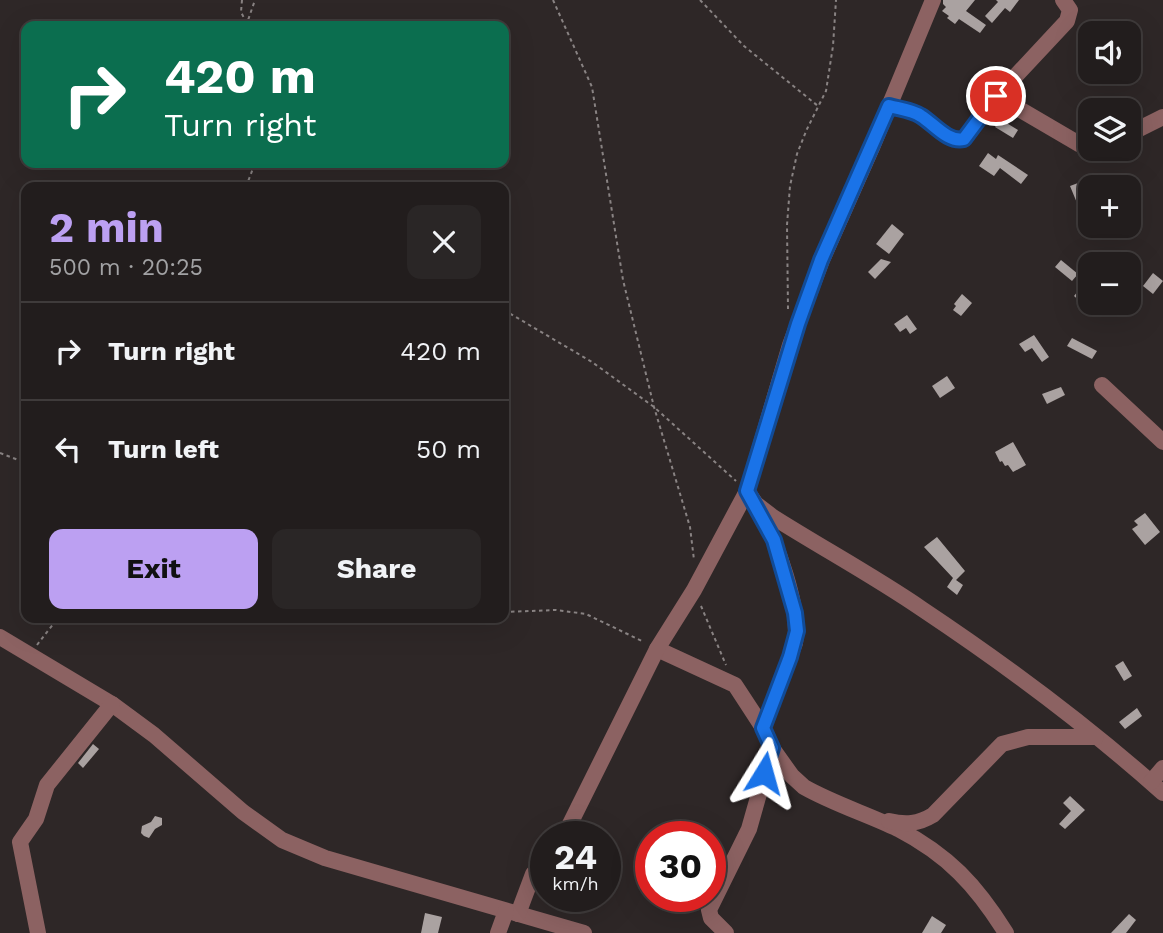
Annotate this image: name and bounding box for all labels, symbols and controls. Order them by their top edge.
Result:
map controls [1078,21,1141,315]
button: sound [1078,21,1141,84]
text: 420 m [164,47,316,105]
icon: right [49,49,140,140]
pin [966,66,1026,126]
icon: arrive [977,77,1015,115]
button: layers [1078,98,1141,161]
text: Turn right [164,106,316,144]
button: + [1078,175,1141,238]
text: 2 min [49,203,164,252]
button: close [407,205,481,279]
button: − [1078,252,1141,315]
text: 500 m · 20:25 [49,254,203,281]
icon: right [49,332,87,370]
text: Turn right [108,336,235,366]
text: 420 m [400,336,481,366]
icon: left [49,430,87,468]
text: Turn left [108,434,219,464]
text: 50 m [416,434,481,464]
button: Exit [49,529,258,609]
button: Share [272,529,481,609]
position arrow [727,736,801,810]
speed limit sign: 30 [635,821,726,912]
text: 24 [554,836,597,878]
text: km/h [552,873,599,894]

